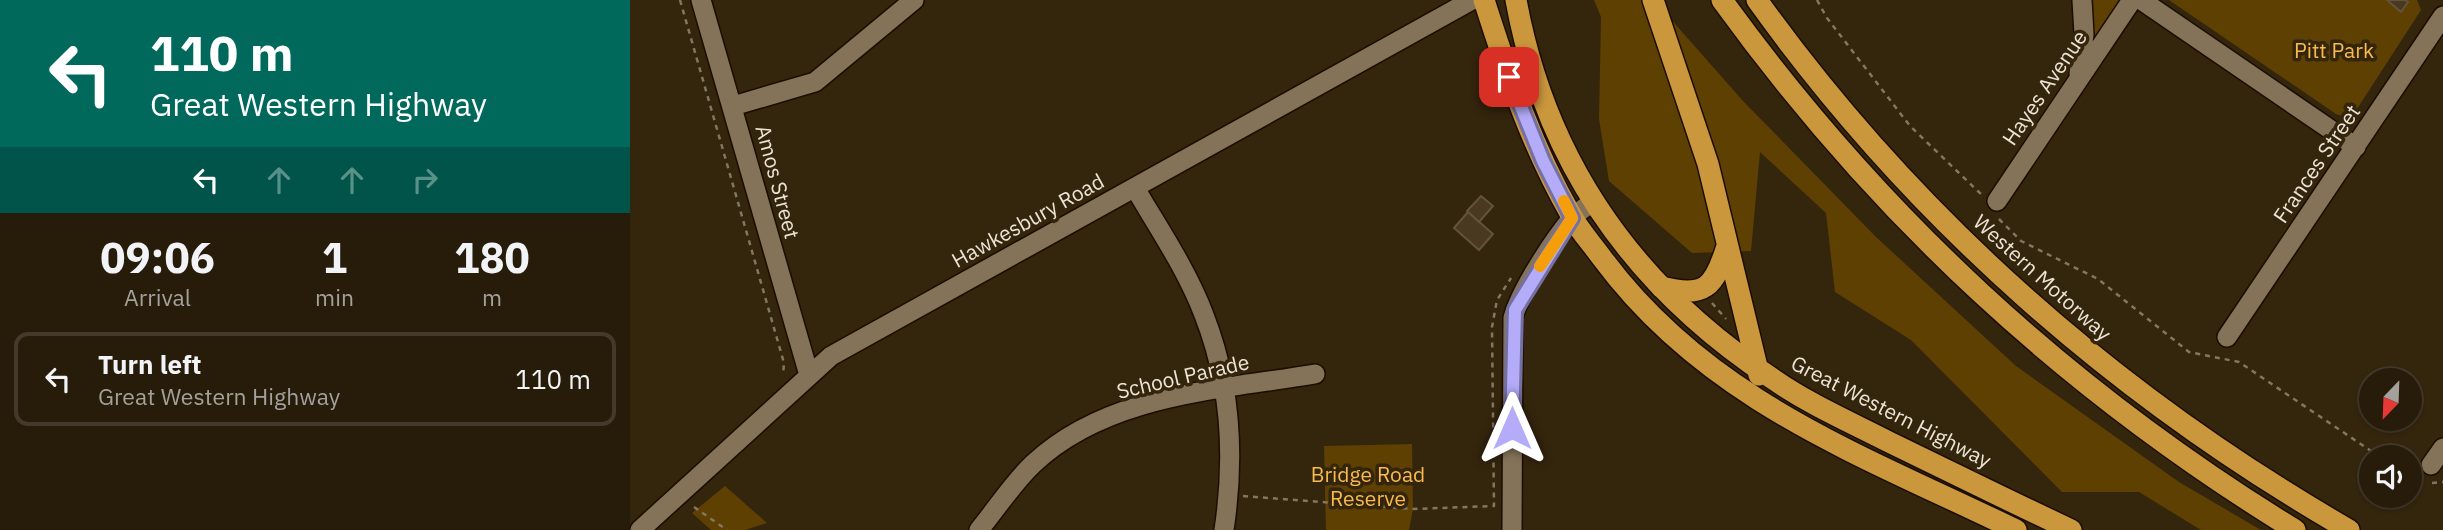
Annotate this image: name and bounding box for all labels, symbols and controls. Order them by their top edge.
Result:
text: 110 m [150,21,294,84]
street label: Hayes Avenue [1995,24,2093,150]
icon: left [35,28,126,119]
park label: Pitt Park [2294,36,2374,64]
pin [1479,47,1539,107]
icon: arrive [1490,58,1528,96]
text: Great Western Highway [150,83,487,125]
street label: Frances Street [2266,99,2366,228]
street label: Amos Street [749,122,807,242]
icon: left [187,161,225,199]
icon: ahead [260,161,298,199]
icon: ahead [333,161,371,199]
icon: right [406,161,444,199]
street label: Hawkesbury Road [946,167,1109,274]
street label: Western Motorway [1968,208,2118,347]
text: 09:06 [100,230,215,285]
text: 1 [322,230,347,285]
text: 180 [454,230,530,285]
text: Arrival [124,282,191,312]
text: min [315,282,354,312]
text: m [482,282,502,312]
text: Turn left [98,347,201,381]
street label: School Parade [1114,347,1252,405]
street label: Great Western Highway [1787,348,1997,474]
icon: left [39,360,77,398]
text: 110 m [515,362,591,396]
north arrow [2359,368,2422,430]
map controls [2359,368,2422,508]
text: Great Western Highway [98,381,340,411]
position arrow [1475,391,1549,465]
button: sound [2359,445,2422,508]
park label: Bridge Road Reserve [1311,460,1425,512]

